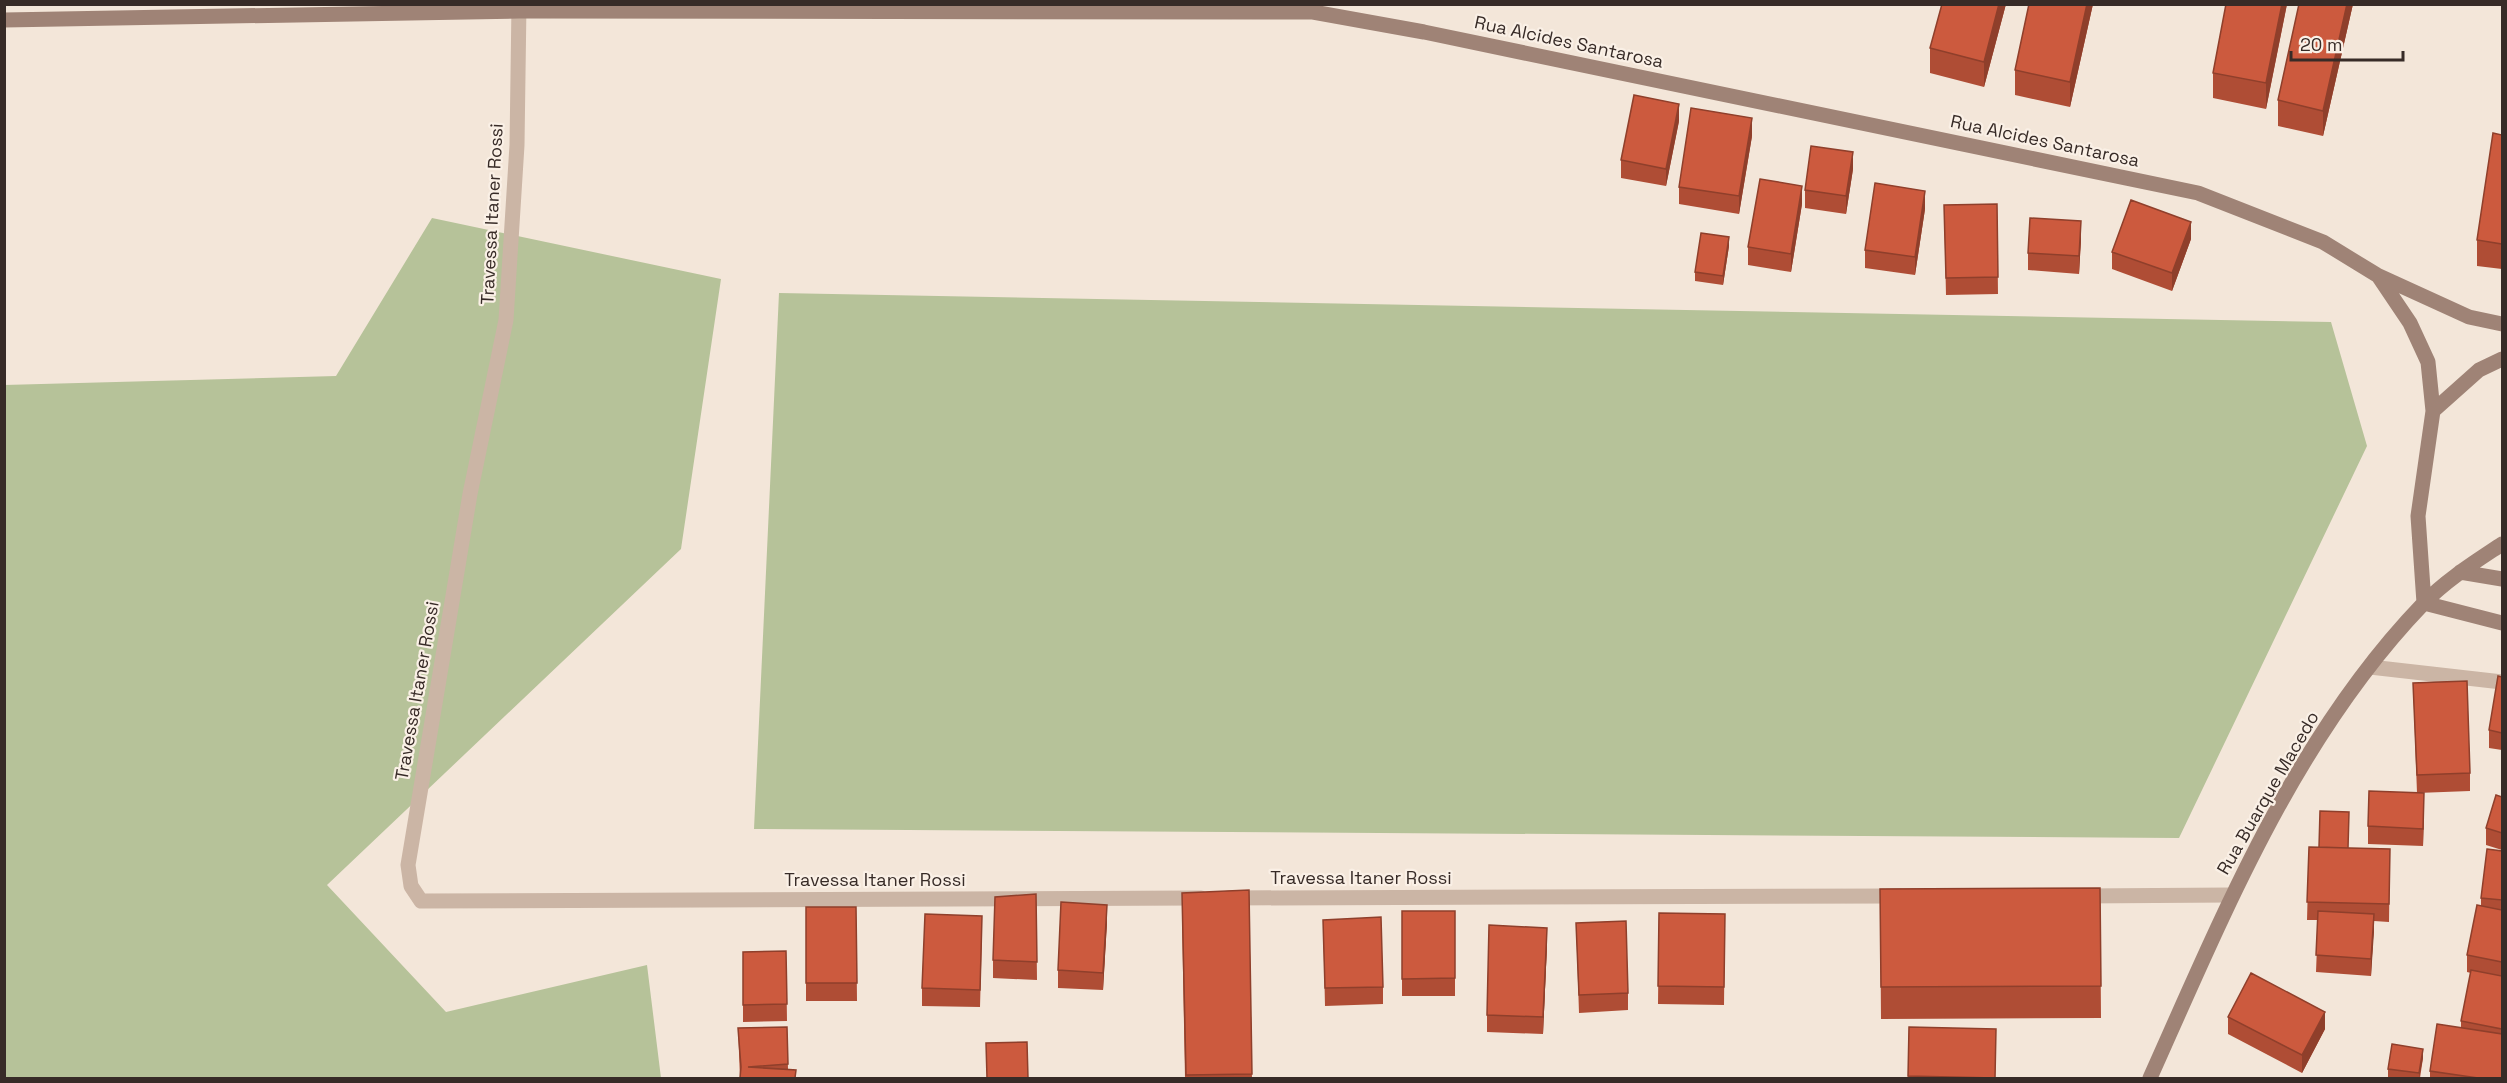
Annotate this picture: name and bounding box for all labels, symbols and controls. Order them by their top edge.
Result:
street label: Rua Alcides Santarosa [1473,10,1666,73]
scale bar [2291,24,2404,62]
text: 20 m [2300,33,2343,56]
street label: Rua Alcides Santarosa [1949,109,2142,172]
street label: Travessa Itaner Rossi [475,123,508,305]
street label: Travessa Itaner Rossi [389,600,444,782]
street label: Rua Buarque Macedo [2211,707,2324,879]
street label: Travessa Itaner Rossi [1270,866,1452,889]
street label: Travessa Itaner Rossi [784,868,966,891]

